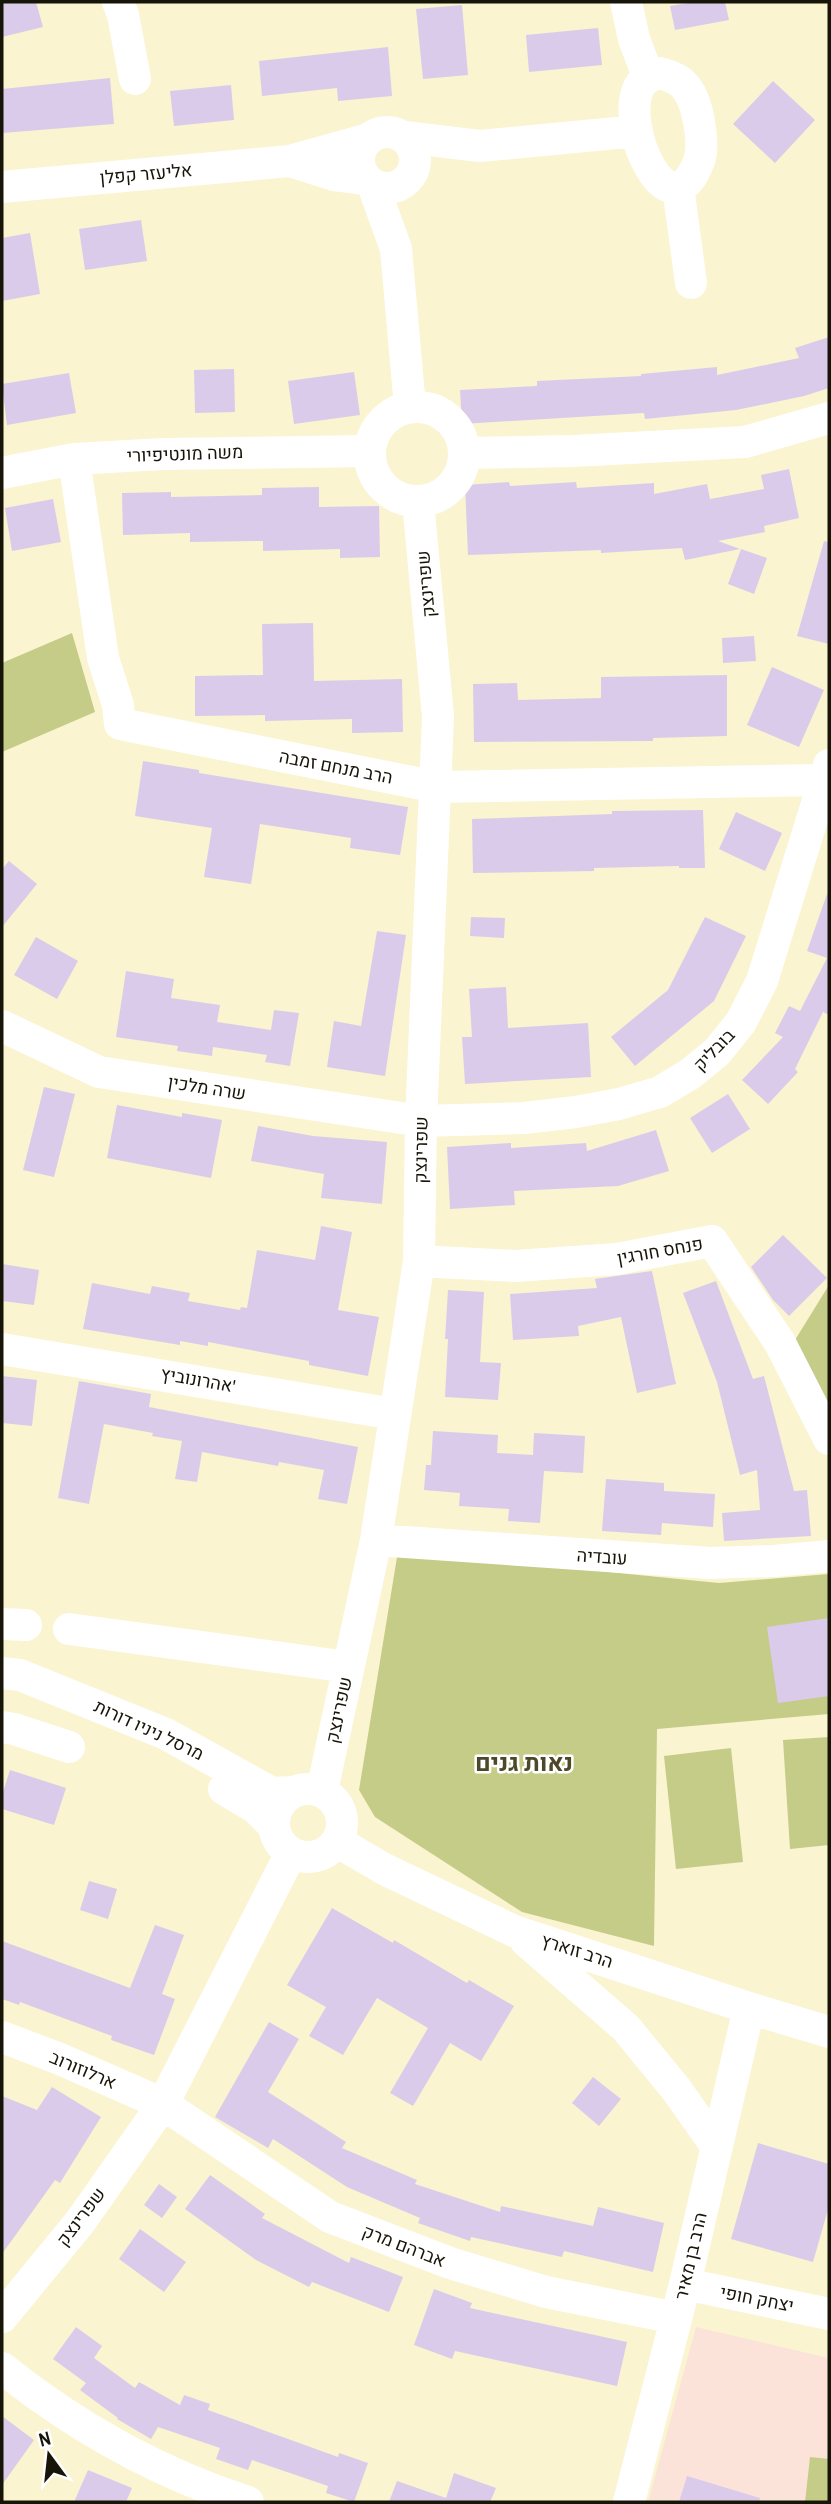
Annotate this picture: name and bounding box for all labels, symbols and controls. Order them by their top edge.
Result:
street label: אליעזר קפלן [99,157,193,190]
street label: משה מונטיפיורי [126,439,244,468]
street label: שפרינצק [410,549,441,619]
street label: הרב מנחם זמבה [277,743,395,790]
street label: בובליק [687,1023,740,1076]
street label: שרה מלכין [166,1069,248,1106]
street label: שפרינצק [407,1116,434,1184]
street label: פנחס חורגין [615,1231,705,1270]
street label: אהרונוביץ' [159,1361,238,1398]
street label: עובדיה [576,1542,628,1571]
street label: שפרינצק [319,1674,358,1745]
street label: מרסל ניניו דורות [90,1693,208,1766]
district label: נאות גנים [475,1746,573,1778]
street label: הרב זוארץ [538,1927,617,1974]
street label: ארלוזורוב [46,2044,120,2095]
street label: שפרינצק [50,2182,111,2251]
street label: הרב בן מאיר [668,2210,713,2302]
street label: אברהם מרק [359,2218,449,2273]
street label: יצחק חופי [718,2279,796,2318]
north arrow [14,2420,84,2490]
text: N [36,2425,53,2453]

